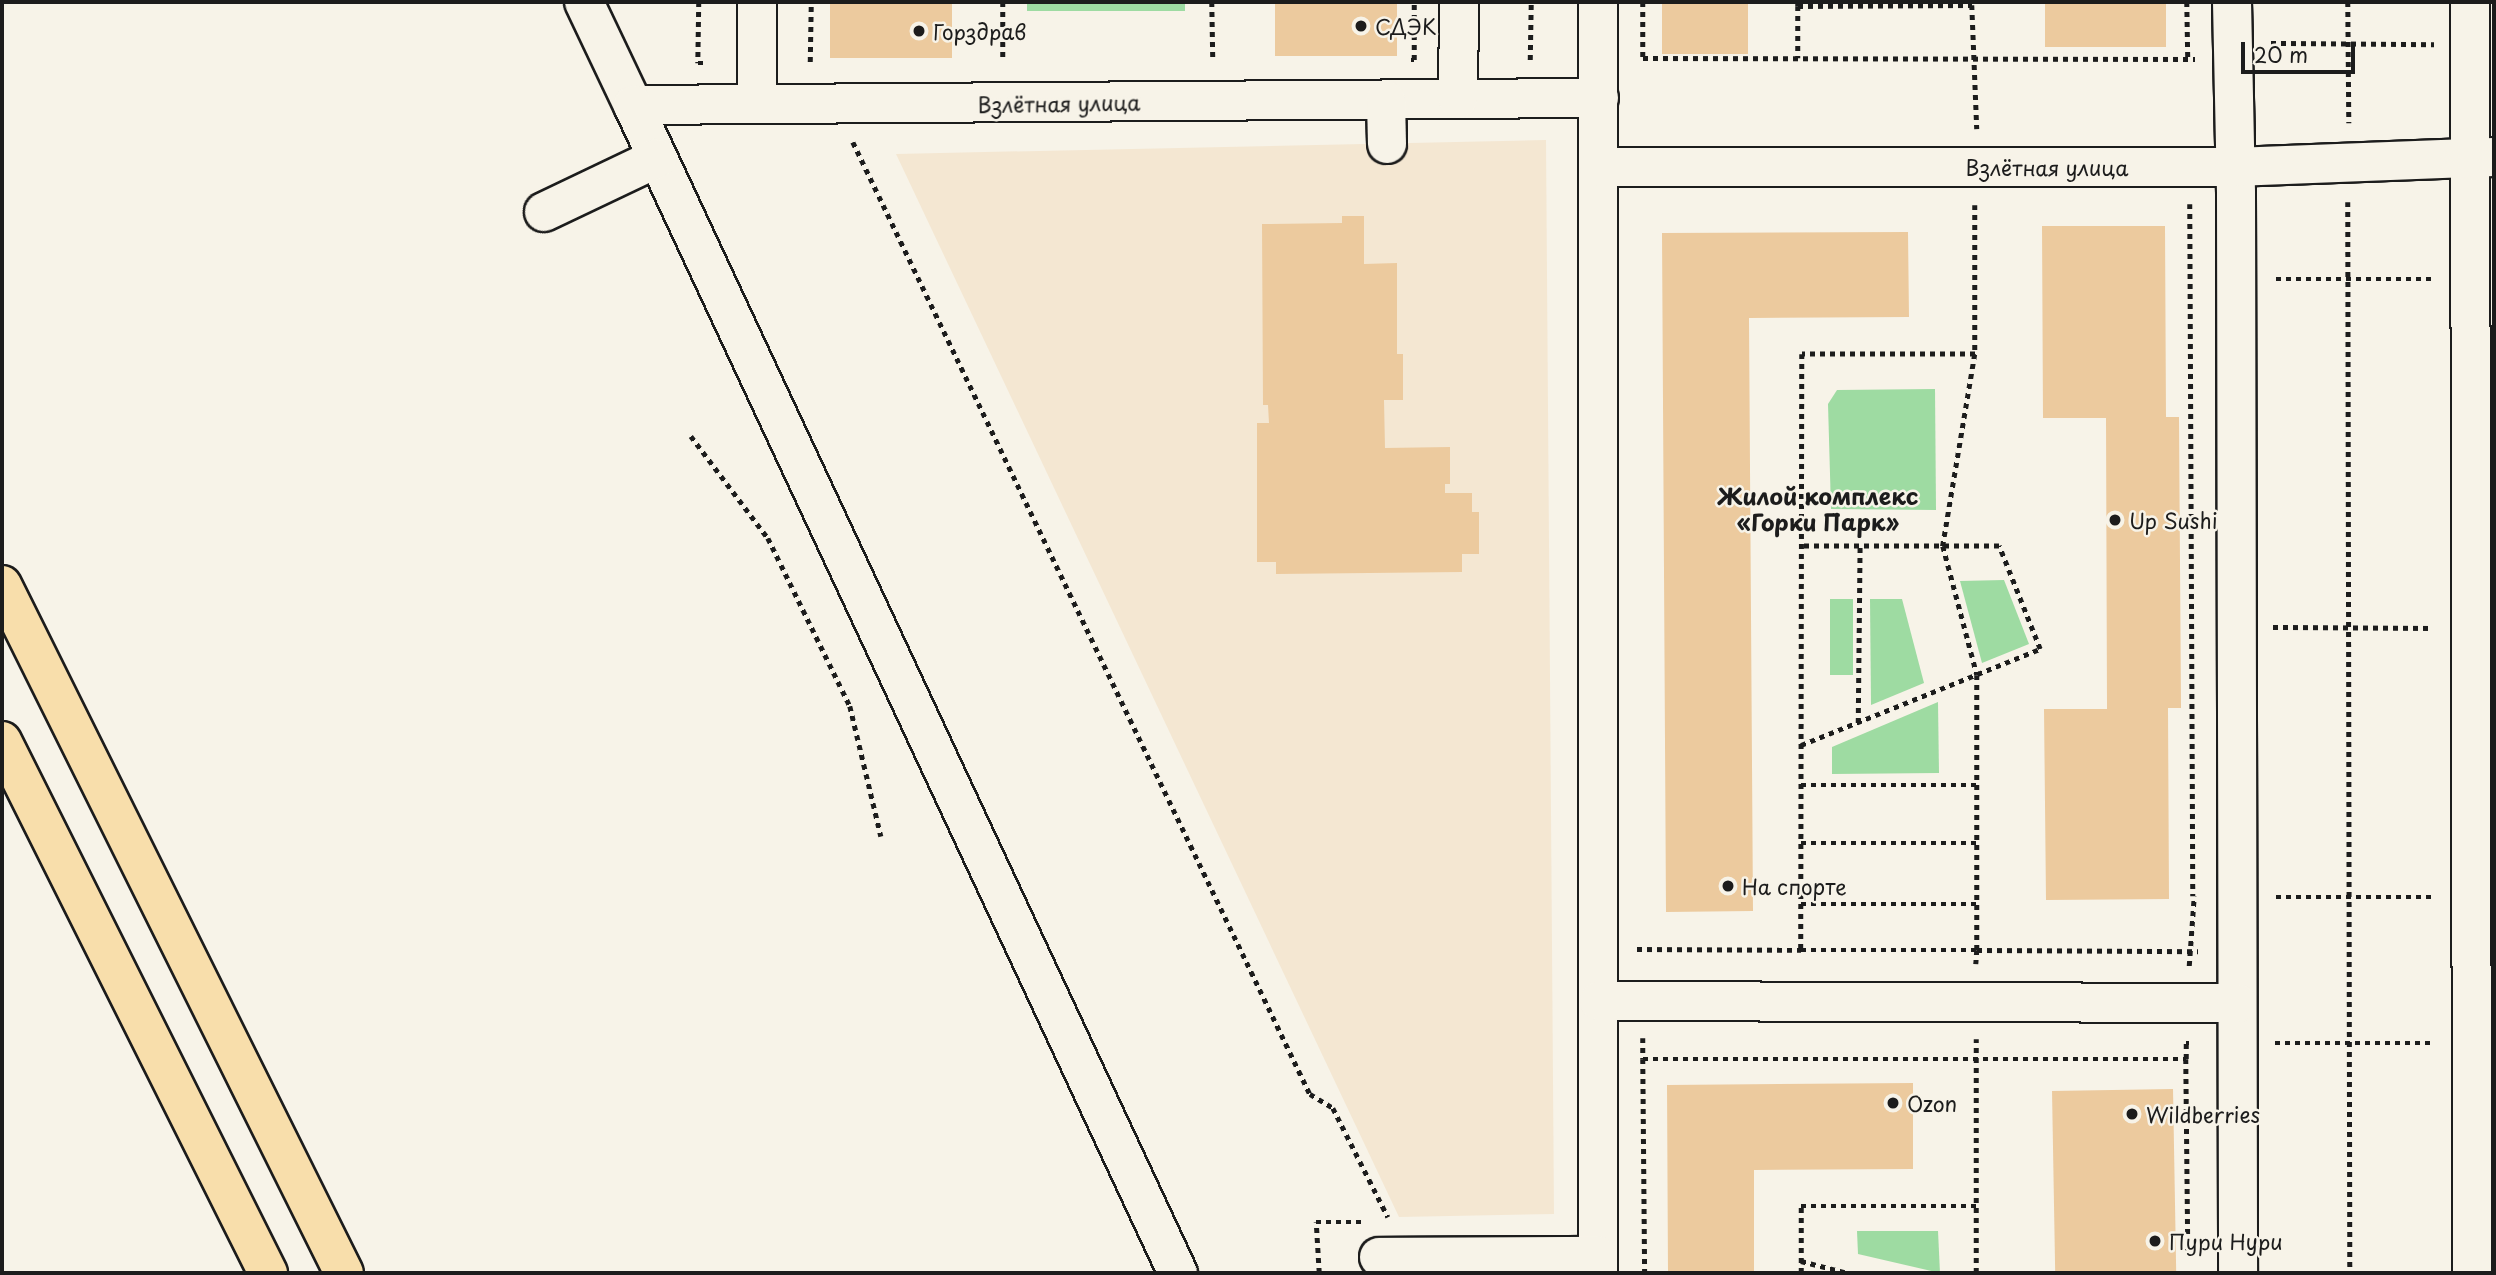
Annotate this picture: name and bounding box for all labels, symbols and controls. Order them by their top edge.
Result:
place label: СДЭК [1375,13,1437,39]
place label: Горздрав [933,18,1026,44]
marker: СДЭК [1353,18,1369,34]
marker: Горздрав [911,23,927,39]
scale bar [2244,28,2358,72]
text: 20 m [2254,38,2308,70]
street label: Взлётная улица [977,89,1141,117]
street label: Взлётная улица [1965,154,2129,180]
district label: Жилой комплекс «Горки Парк» [1717,482,1919,536]
place label: Up Sushi [2129,507,2218,533]
marker: Up Sushi [2107,512,2123,528]
place label: На спорте [1742,873,1847,899]
marker: На спорте [1720,878,1736,894]
place label: Ozon [1907,1090,1957,1116]
marker: Ozon [1885,1095,1901,1111]
place label: Wildberries [2146,1101,2260,1127]
marker: Wildberries [2124,1106,2140,1122]
place label: Пури Нури [2169,1228,2282,1254]
marker: Пури Нури [2147,1233,2163,1249]

